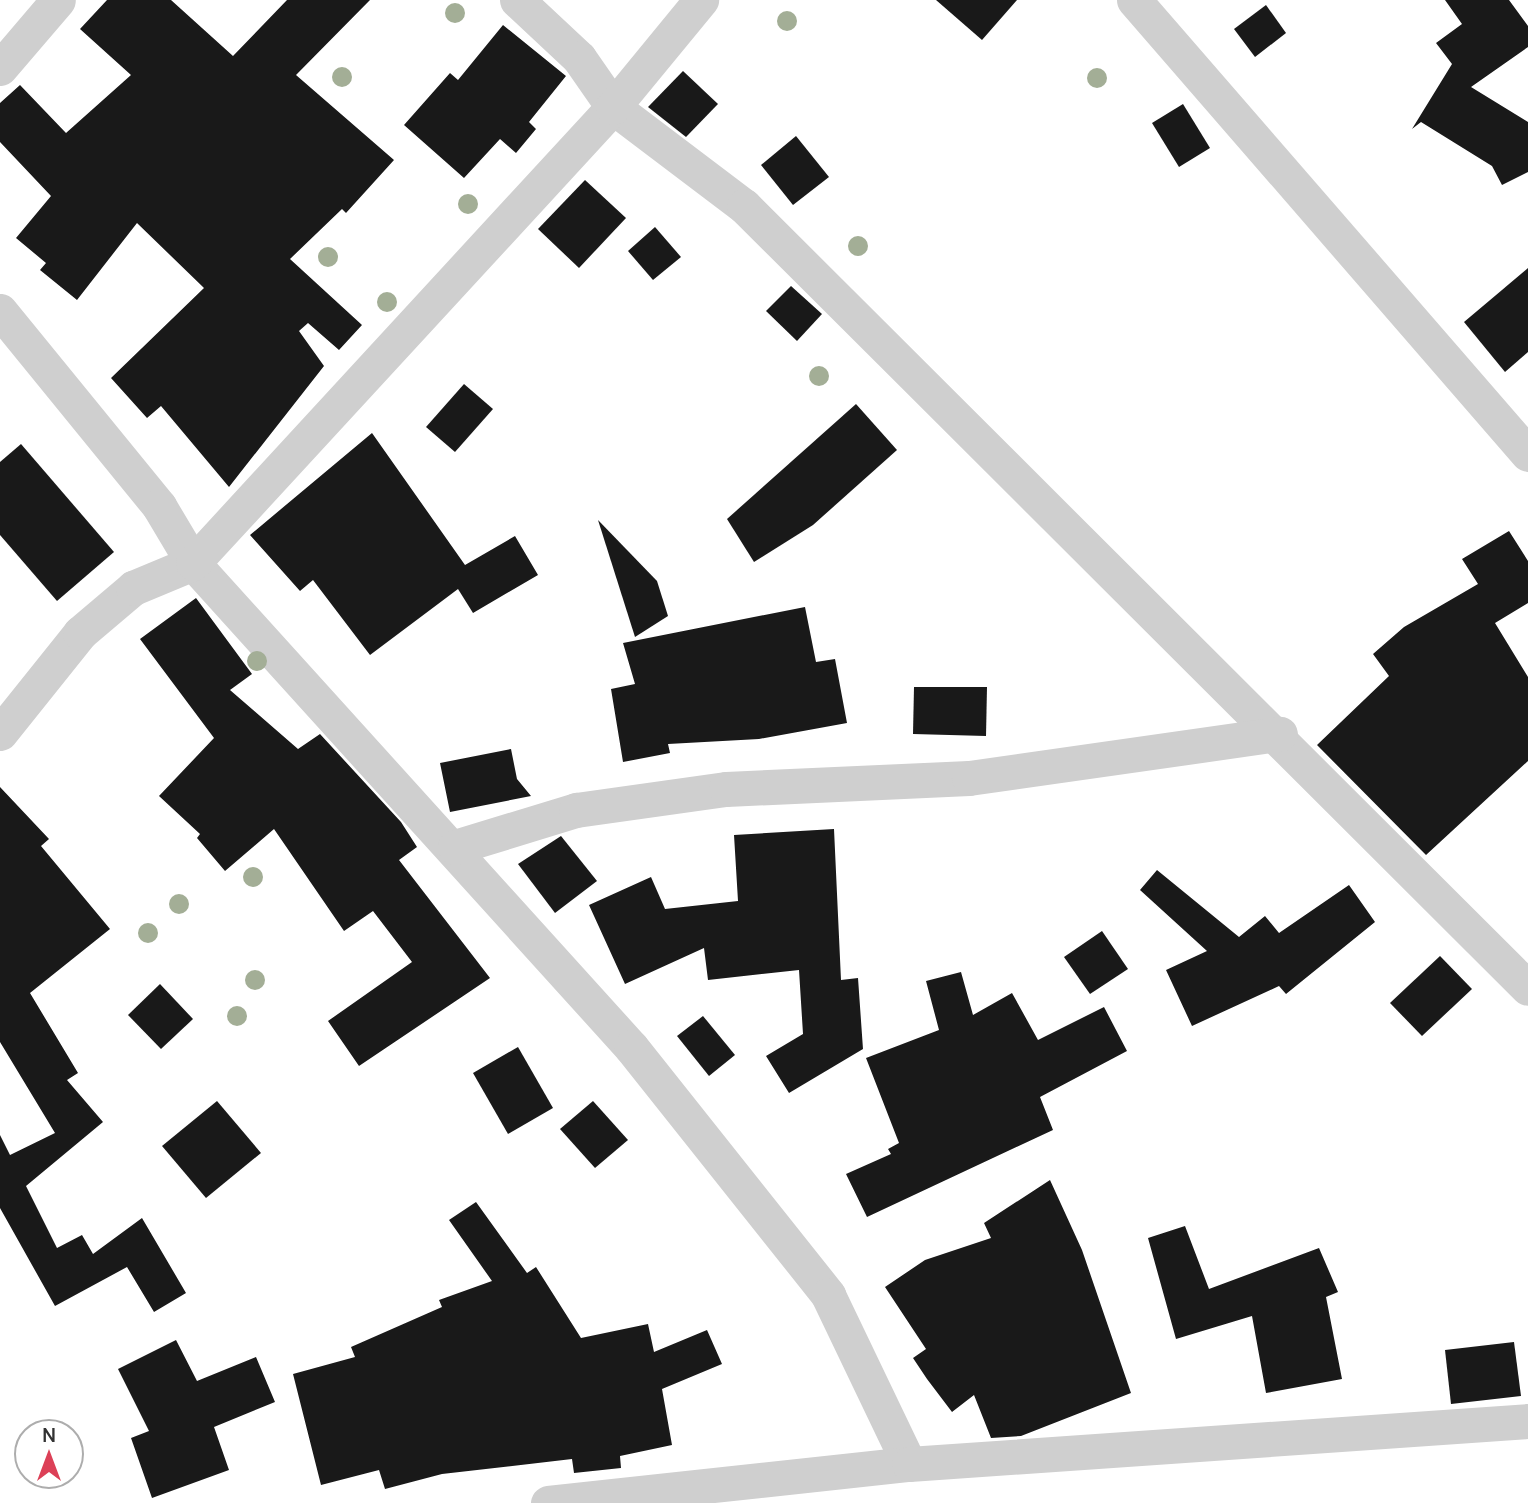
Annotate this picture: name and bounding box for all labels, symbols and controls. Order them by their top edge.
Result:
north arrow [14,1419,84,1489]
text: N [42,1422,56,1448]

